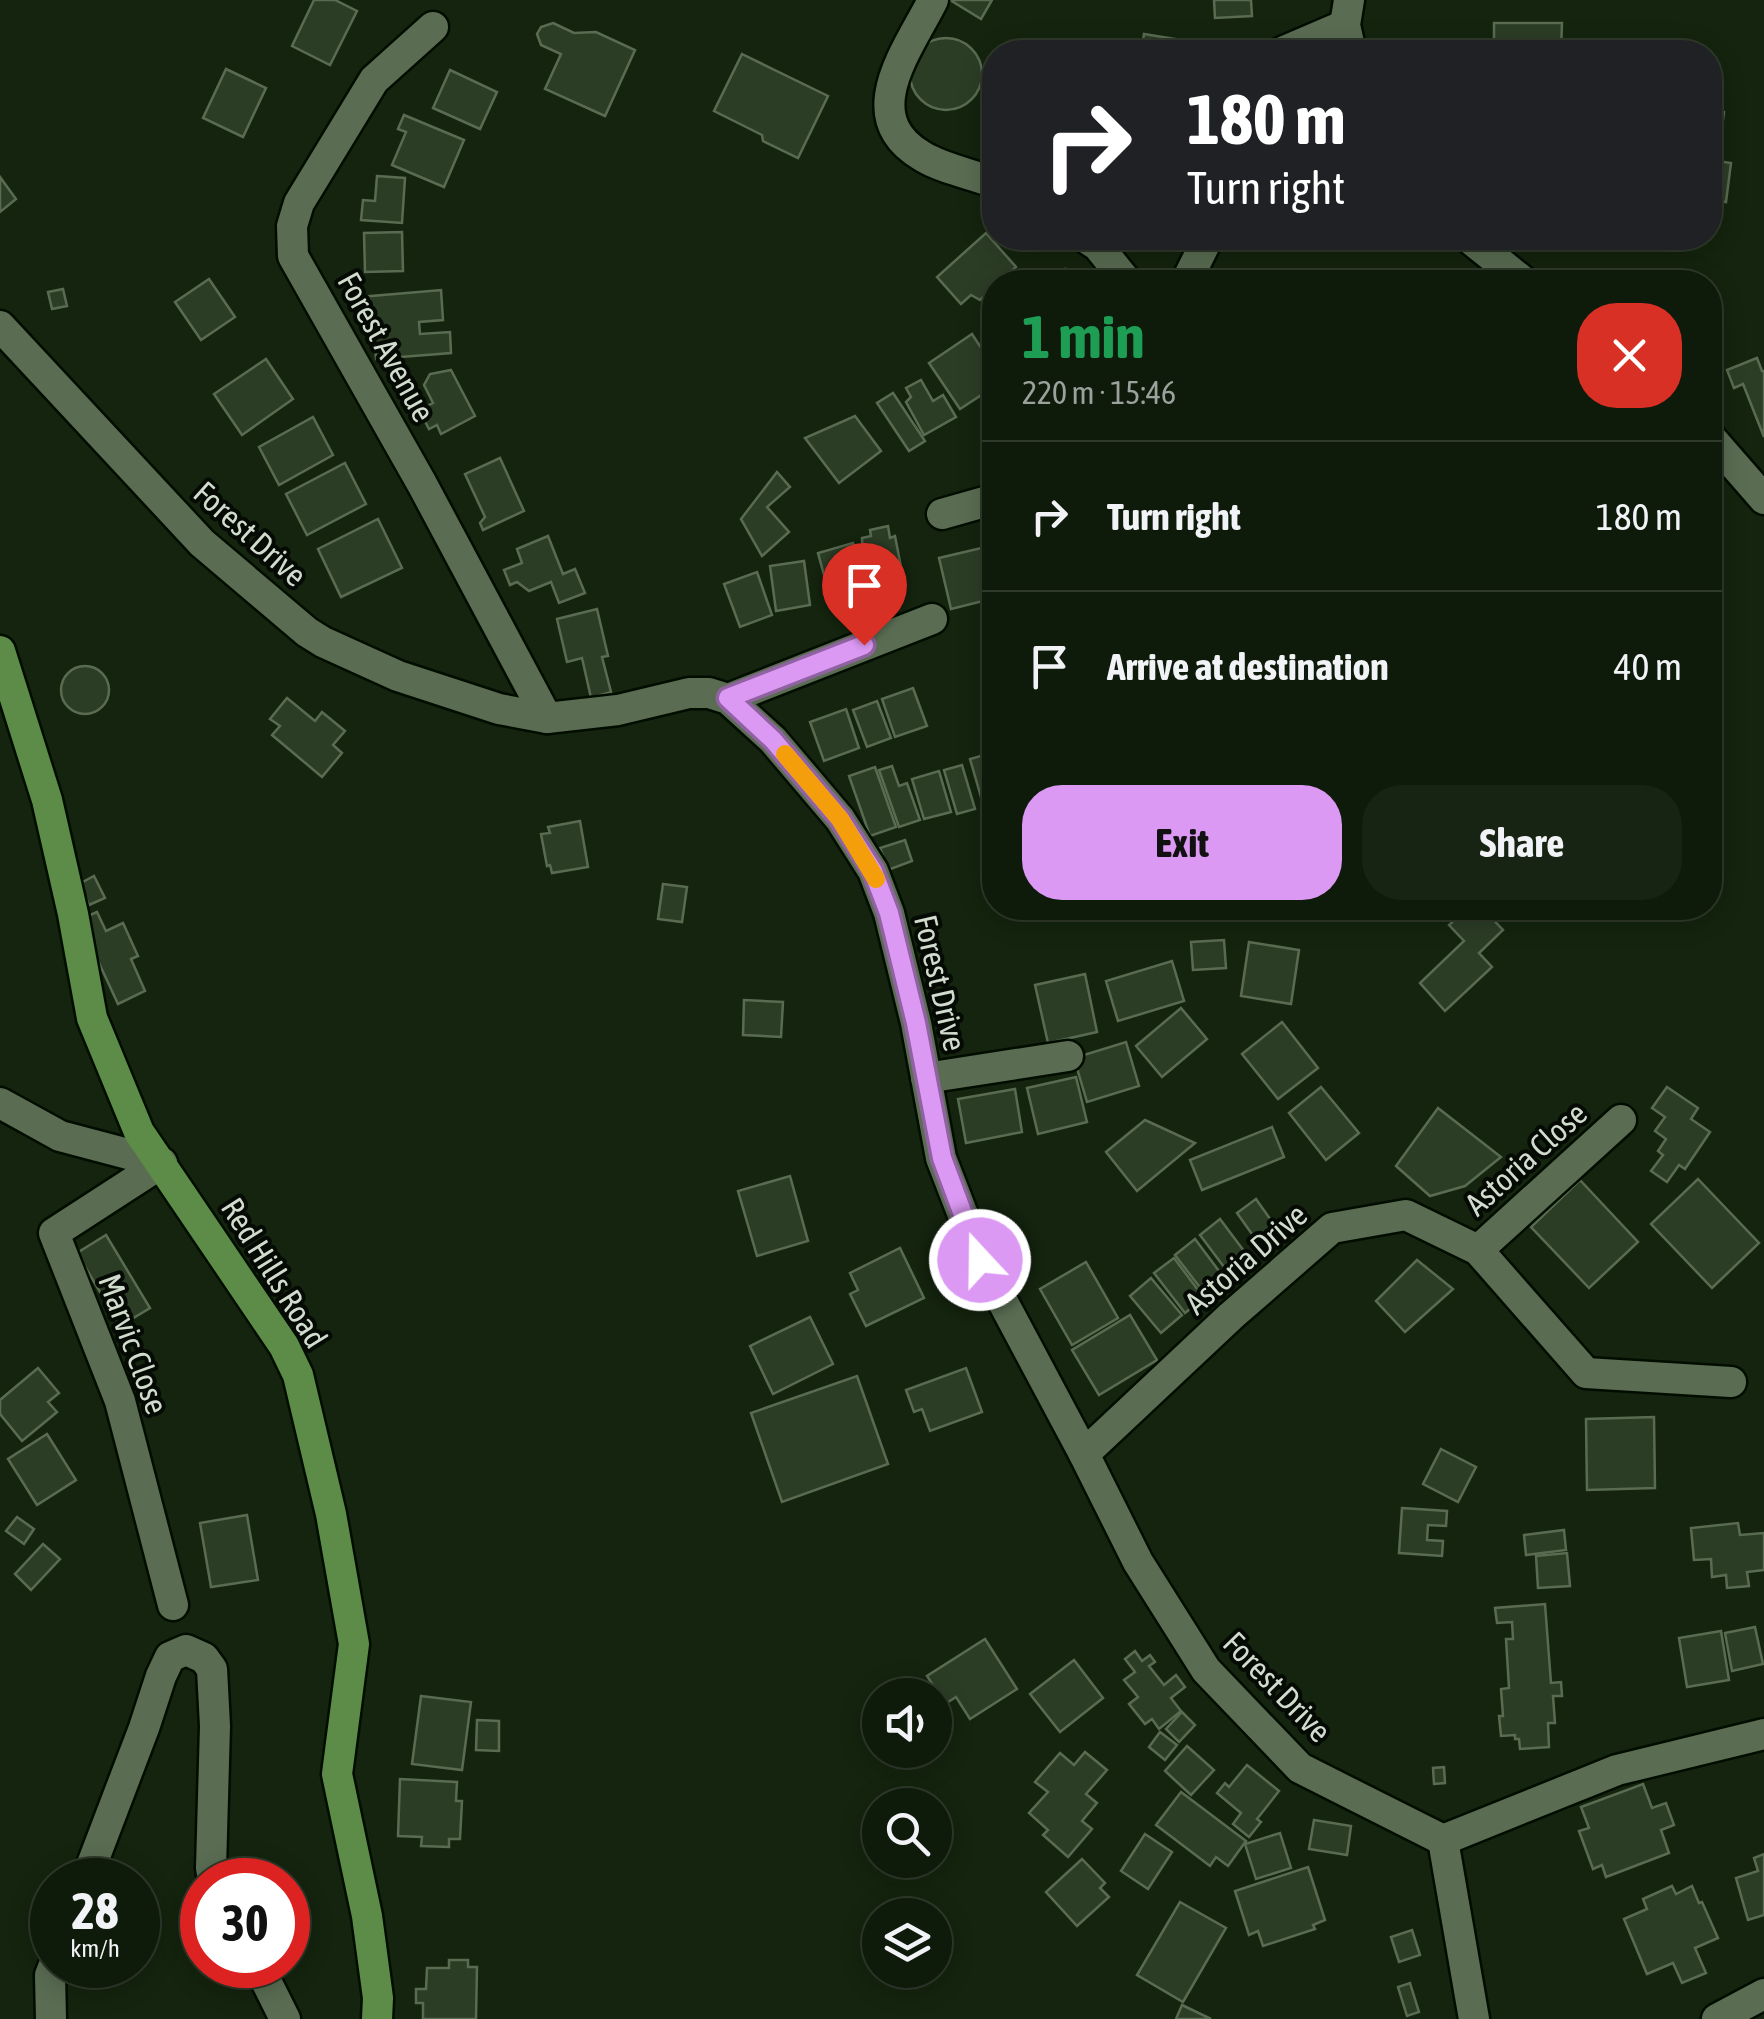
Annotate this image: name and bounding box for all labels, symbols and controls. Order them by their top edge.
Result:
text: 180 m [1187,79,1346,159]
icon: right [1022,80,1152,210]
text: Turn right [1187,162,1345,214]
street label: Forest Avenue [330,266,443,428]
text: 1 min [1022,302,1145,371]
button: close [1577,303,1682,408]
text: 220 m · 15:46 [1022,374,1176,411]
street label: Forest Drive [187,474,314,594]
icon: right [1022,489,1077,544]
text: Turn right [1107,495,1241,538]
text: 180 m [1596,495,1682,538]
pin [822,543,907,646]
icon: arrive [837,558,892,613]
icon: arrive [1022,639,1077,694]
text: Arrive at destination [1107,645,1389,688]
text: 40 m [1614,645,1682,688]
button: Exit [1022,785,1342,900]
button: Share [1362,785,1682,900]
street label: Forest Drive [907,911,974,1054]
street label: Astoria Close [1457,1095,1594,1223]
street label: Red Hills Road [214,1191,335,1354]
street label: Astoria Drive [1177,1196,1314,1321]
position arrow [928,1208,1032,1312]
street label: Marvic Close [91,1269,176,1419]
street label: Forest Drive [1216,1624,1339,1749]
map controls [862,1678,952,1988]
button: sound [862,1678,952,1768]
button: search [862,1788,952,1878]
speed limit sign: 30 [180,1858,310,1988]
text: 28 [71,1882,118,1940]
button: layers [862,1898,952,1988]
text: km/h [70,1934,120,1962]

